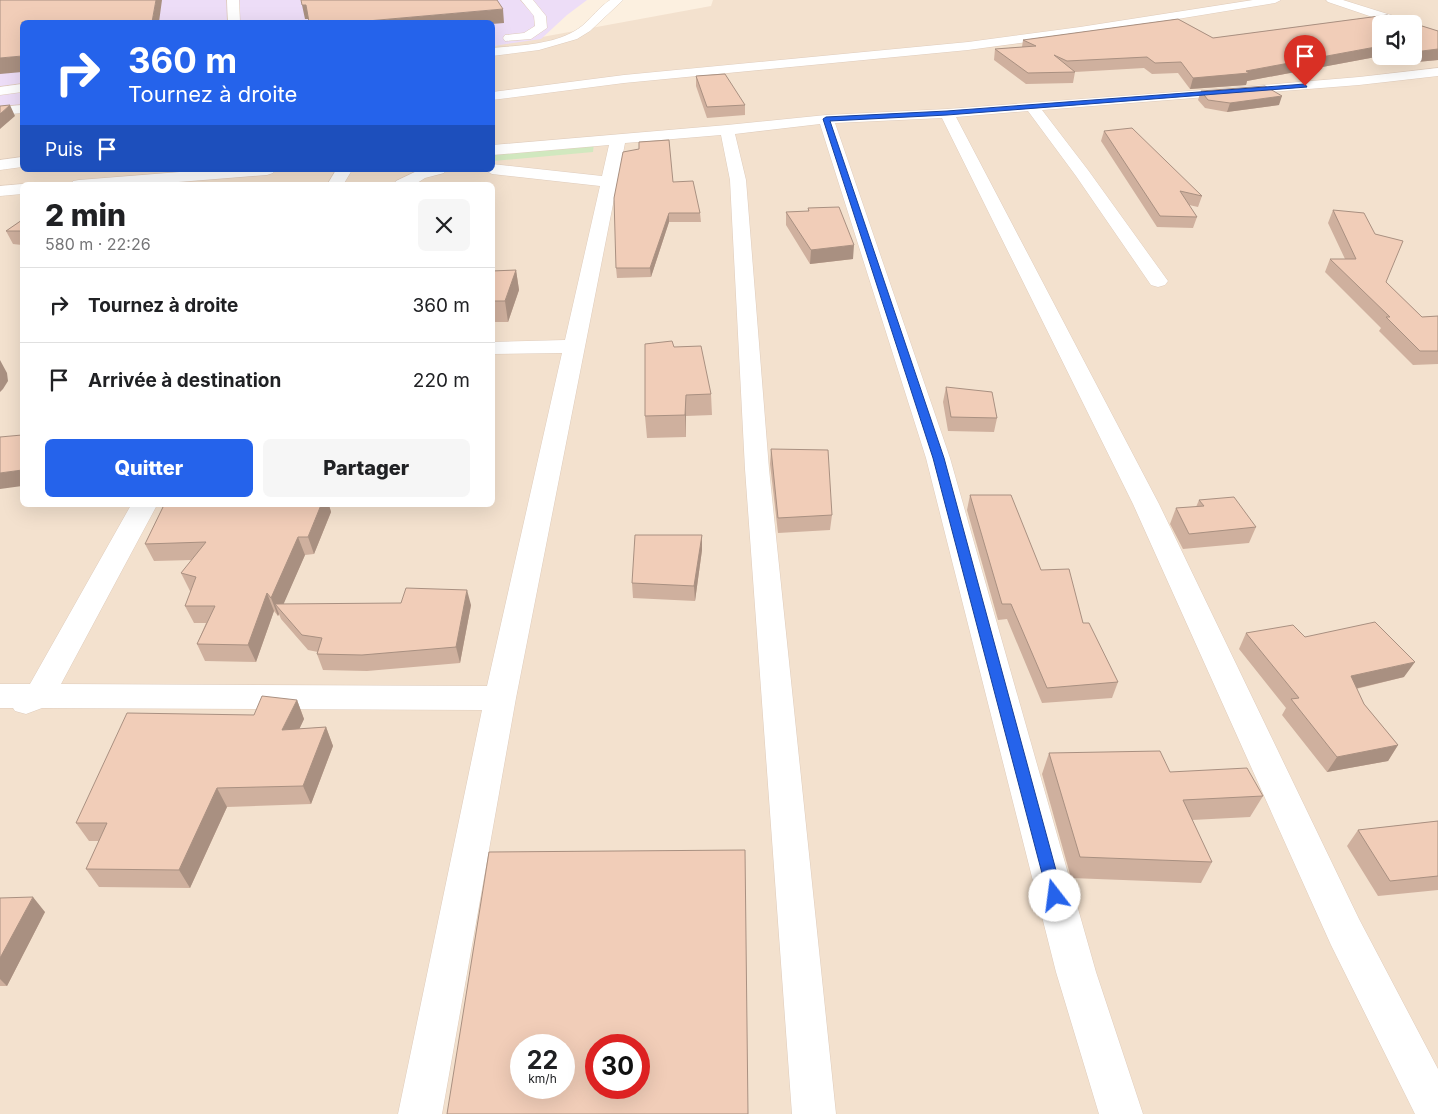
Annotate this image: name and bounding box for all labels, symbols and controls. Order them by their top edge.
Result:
map controls [1372,15,1422,65]
button: sound [1372,15,1422,65]
pin [1284,35,1326,86]
text: 360 m [128,39,237,81]
icon: right [45,40,110,105]
icon: arrive [1291,42,1319,70]
text: Tournez à droite [128,81,297,107]
icon: arrive [93,135,121,163]
text: Puis [45,138,83,161]
text: 2 min [45,197,126,233]
button: close [418,199,470,251]
text: 580 m · 22:26 [45,234,151,254]
icon: right [45,291,73,319]
text: Tournez à droite [88,294,238,317]
text: 360 m [413,294,470,317]
icon: arrive [45,366,73,394]
text: Arrivée à destination [88,369,281,392]
text: 220 m [413,369,470,392]
button: Quitter [45,439,253,497]
button: Partager [263,439,470,497]
position arrow [1028,869,1080,921]
speed limit sign: 30 [585,1034,650,1099]
text: 22 [527,1045,558,1075]
text: km/h [528,1071,557,1086]

